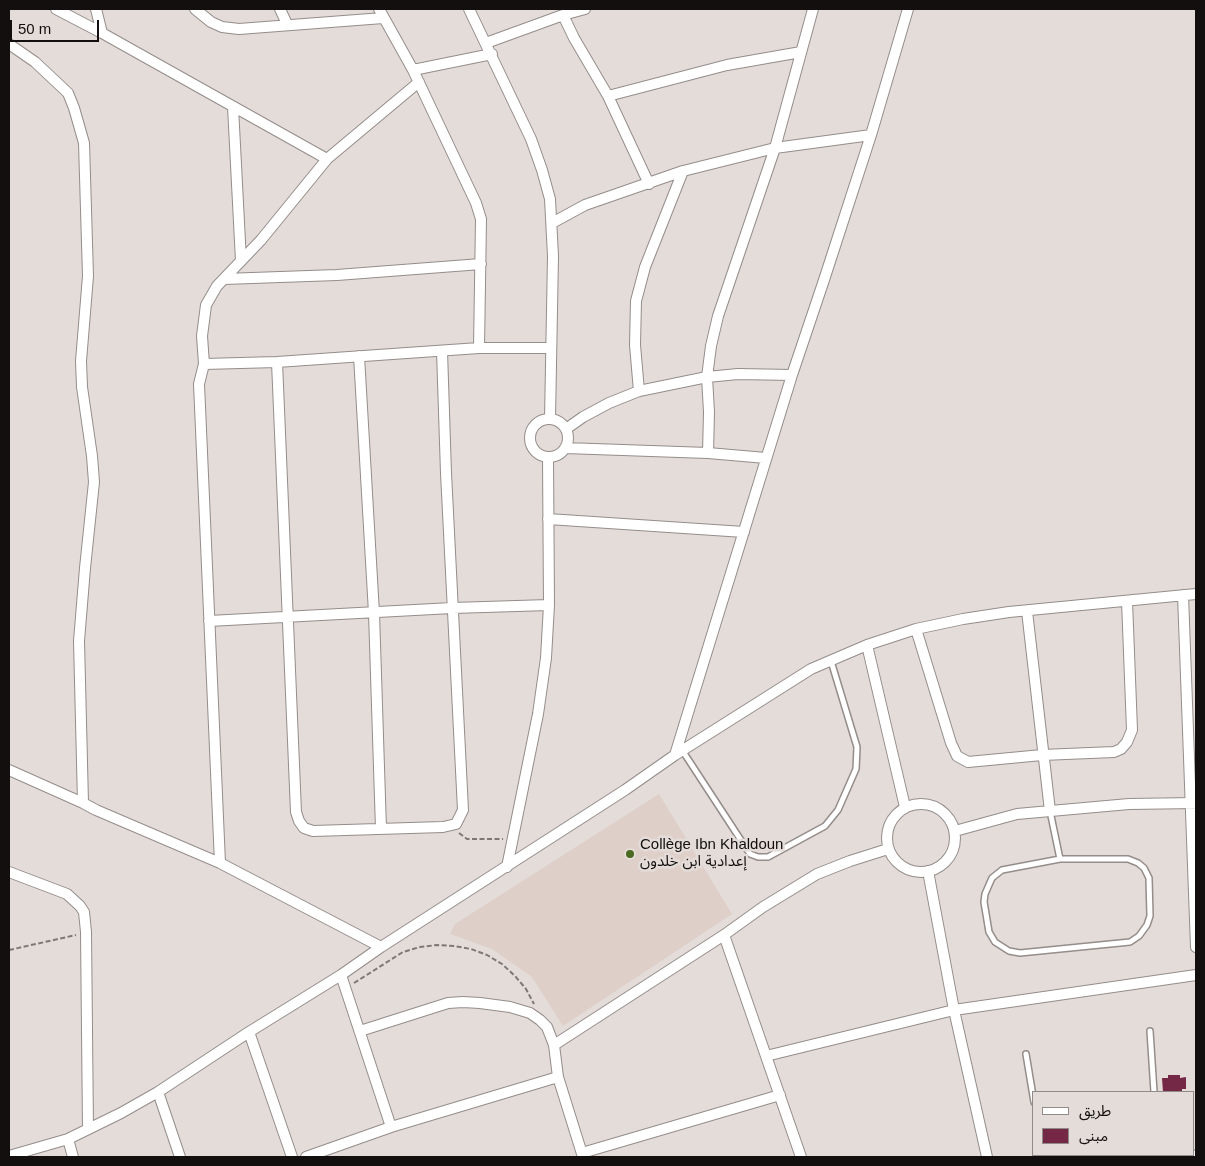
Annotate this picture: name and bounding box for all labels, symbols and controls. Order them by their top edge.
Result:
scale bar [12,10,101,42]
text: 50 m [18,20,51,37]
place label: Collège Ibn Khaldoun إعدادية ابن خلدون [640,836,783,871]
marker: Collège Ibn Khaldoun إعدادية ابن خلدون [624,848,636,860]
legend [1032,1091,1195,1156]
text: طريق [1079,1102,1111,1119]
text: مبنى [1079,1127,1108,1144]

